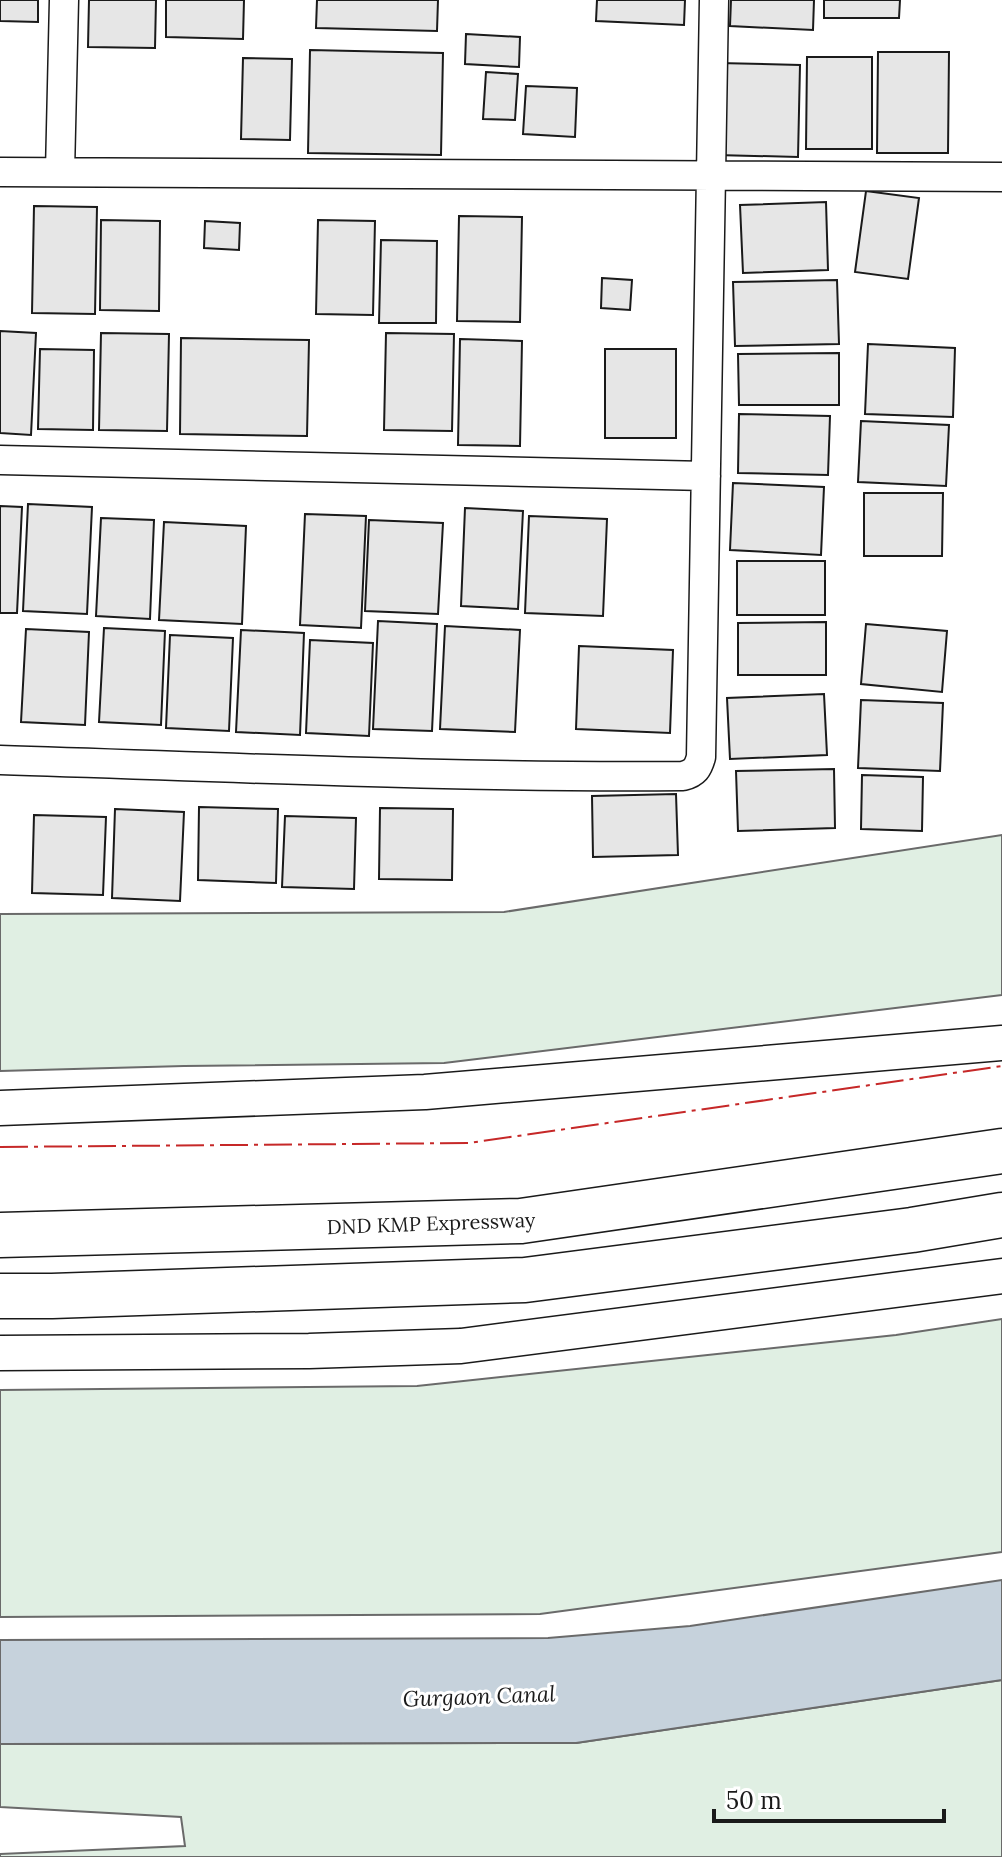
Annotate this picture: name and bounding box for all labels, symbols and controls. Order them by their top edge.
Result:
street label: DND KMP Expressway [326,1207,536,1239]
water label: Gurgaon Canal [402,1679,556,1713]
scale bar [714,1773,944,1823]
text: 50 m [726,1785,782,1816]

